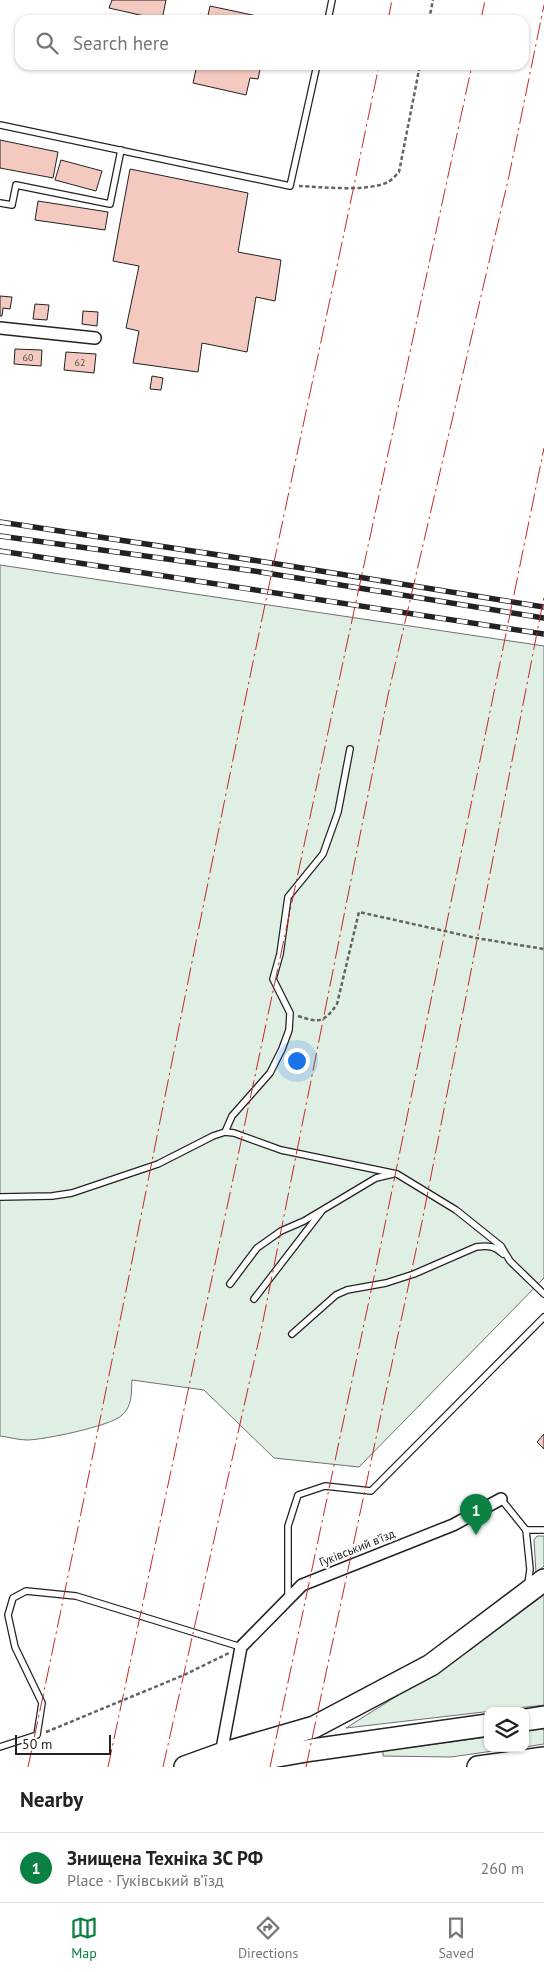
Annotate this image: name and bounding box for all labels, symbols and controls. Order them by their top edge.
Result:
search box [15,15,529,70]
icon: search [33,29,61,57]
text: Search here [73,31,169,55]
house number: 60 [23,351,34,364]
house number: 62 [75,356,85,369]
your location [284,1048,310,1074]
pin: 1 [460,1494,492,1535]
street label: Гуківський в’їзд [317,1525,397,1570]
map controls [484,1707,529,1752]
button: layers [484,1707,529,1752]
scale bar [15,1732,111,1755]
text: 50 m [22,1735,52,1753]
text: Nearby [20,1786,83,1813]
text: Знищена Техніка ЗС РФ [67,1846,263,1870]
text: 1 [31,1858,41,1878]
text: 260 m [481,1858,524,1878]
text: Place · Гуківський в’їзд [67,1870,224,1890]
tab: Map [70,1914,98,1962]
tab: Directions [238,1914,298,1962]
tab: Saved [438,1914,474,1962]

